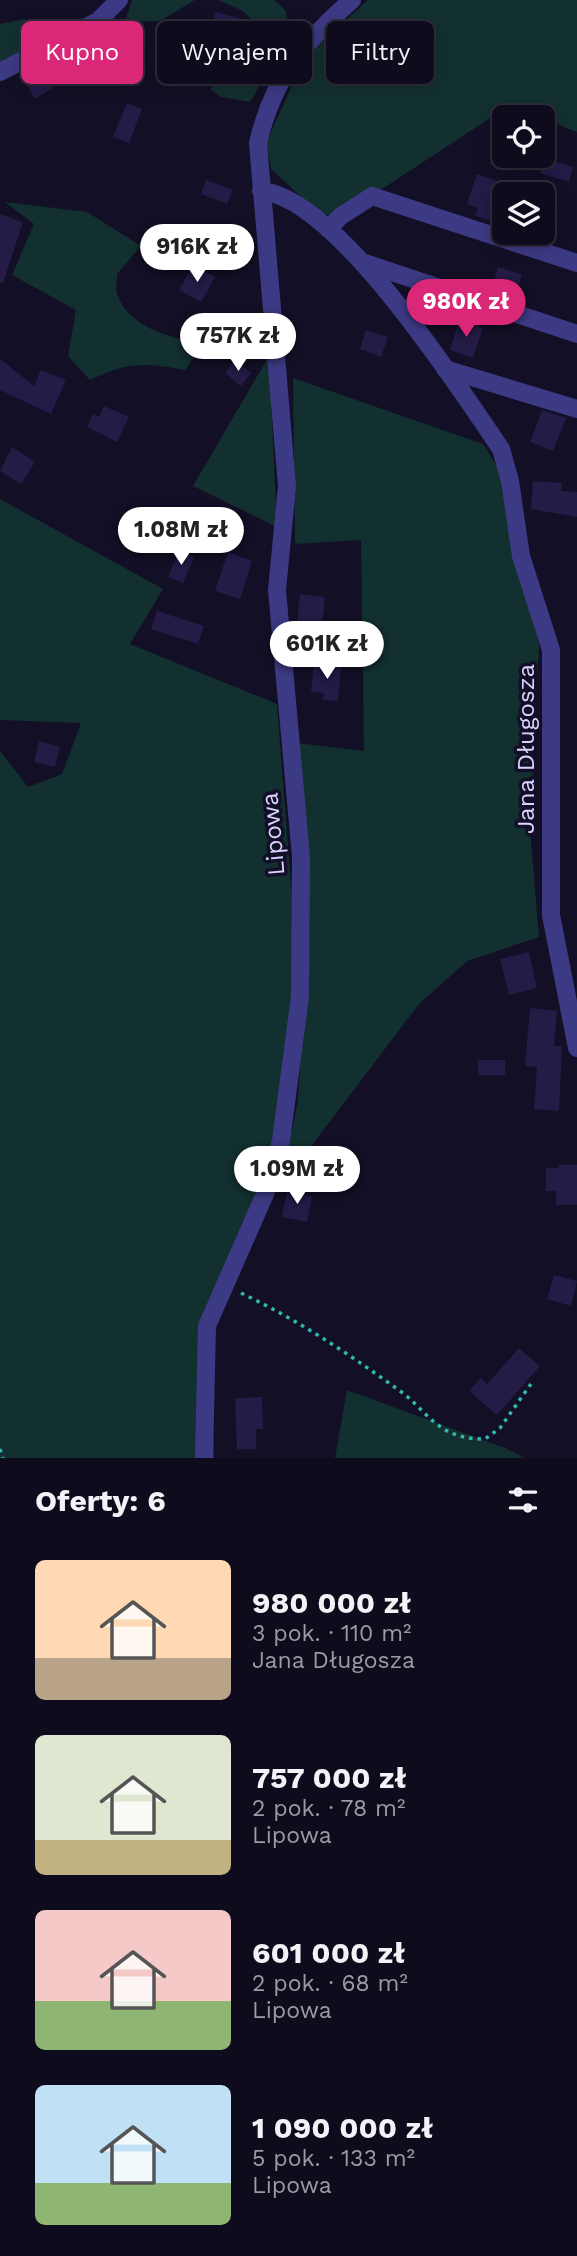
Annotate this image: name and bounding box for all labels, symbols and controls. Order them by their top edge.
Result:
chip: Kupno [21,21,143,84]
chip: Wynajem [157,21,312,84]
chip: Filtry [326,21,434,84]
map controls [492,105,555,245]
button: locate [492,105,555,168]
button: layers [492,182,555,245]
pin: 916K zł [132,224,262,284]
text: 916K zł [156,233,238,260]
pin: 980K zł [401,280,531,339]
text: 980K zł [423,288,509,315]
pin: 757K zł [173,314,303,373]
text: 757K zł [196,322,280,349]
pin: 1.08M zł [109,508,253,567]
text: 1.08M zł [134,516,228,543]
pin: 601K zł [262,622,392,681]
text: 601K zł [286,630,368,657]
street label: Jana Długosza [512,664,540,834]
street label: Lipowa [255,791,291,877]
pin: 1.09M zł [225,1146,369,1206]
text: 1.09M zł [250,1155,344,1182]
icon: filters [504,1481,542,1519]
text: Oferty: 6 [35,1483,166,1518]
text: 980 000 zł [252,1585,411,1620]
icon: home [91,1588,175,1672]
text: 3 pok. · 110 m² [252,1620,411,1647]
text: Jana Długosza [252,1647,415,1674]
text: 757 000 zł [252,1760,407,1795]
icon: home [91,1763,175,1847]
text: 2 pok. · 78 m² [252,1795,405,1822]
text: Lipowa [252,1822,332,1849]
text: 601 000 zł [252,1935,405,1970]
icon: home [91,1938,175,2022]
text: 2 pok. · 68 m² [252,1970,408,1997]
text: Lipowa [252,1997,332,2024]
text: 1 090 000 zł [252,2110,433,2145]
icon: home [91,2113,175,2197]
text: 5 pok. · 133 m² [252,2145,415,2172]
text: Lipowa [252,2172,332,2199]

